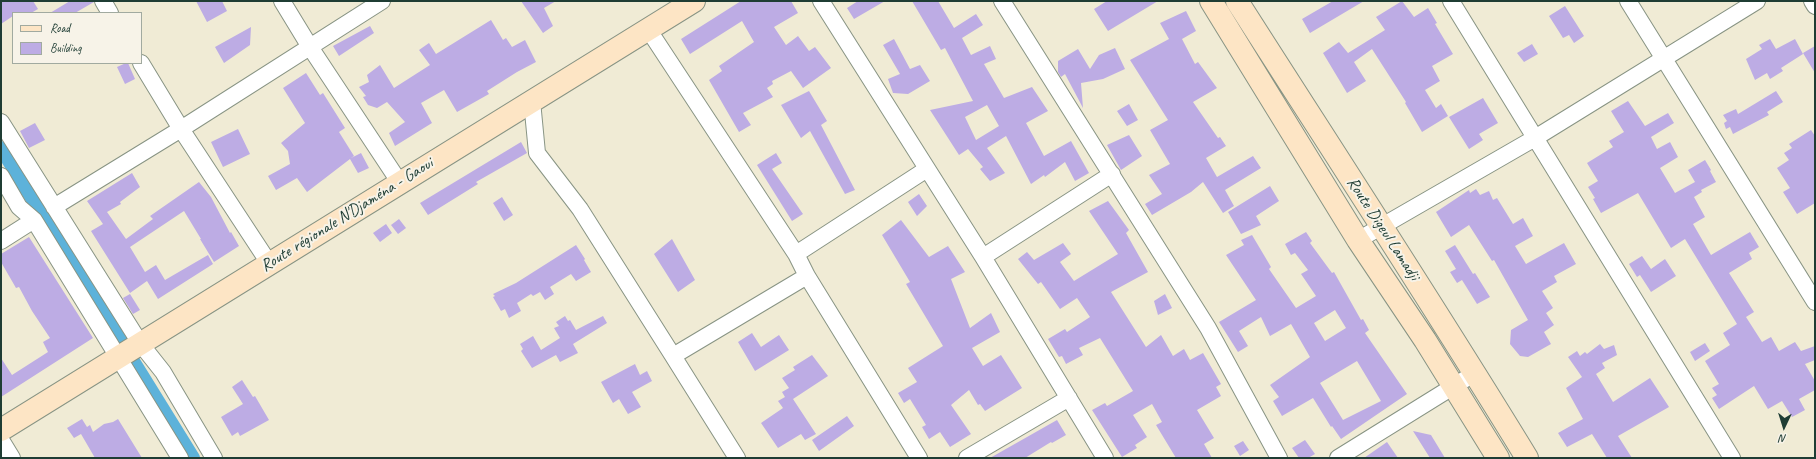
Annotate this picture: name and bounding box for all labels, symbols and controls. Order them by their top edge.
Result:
legend [12,12,142,64]
text: Road [50,20,70,36]
text: Building [50,40,82,56]
street label: Route régionale N'Djaména - Gaoui [257,153,437,277]
street label: Route Digeul Lamadji [1342,174,1424,284]
north arrow [1764,407,1804,447]
text: N [1779,432,1787,446]

